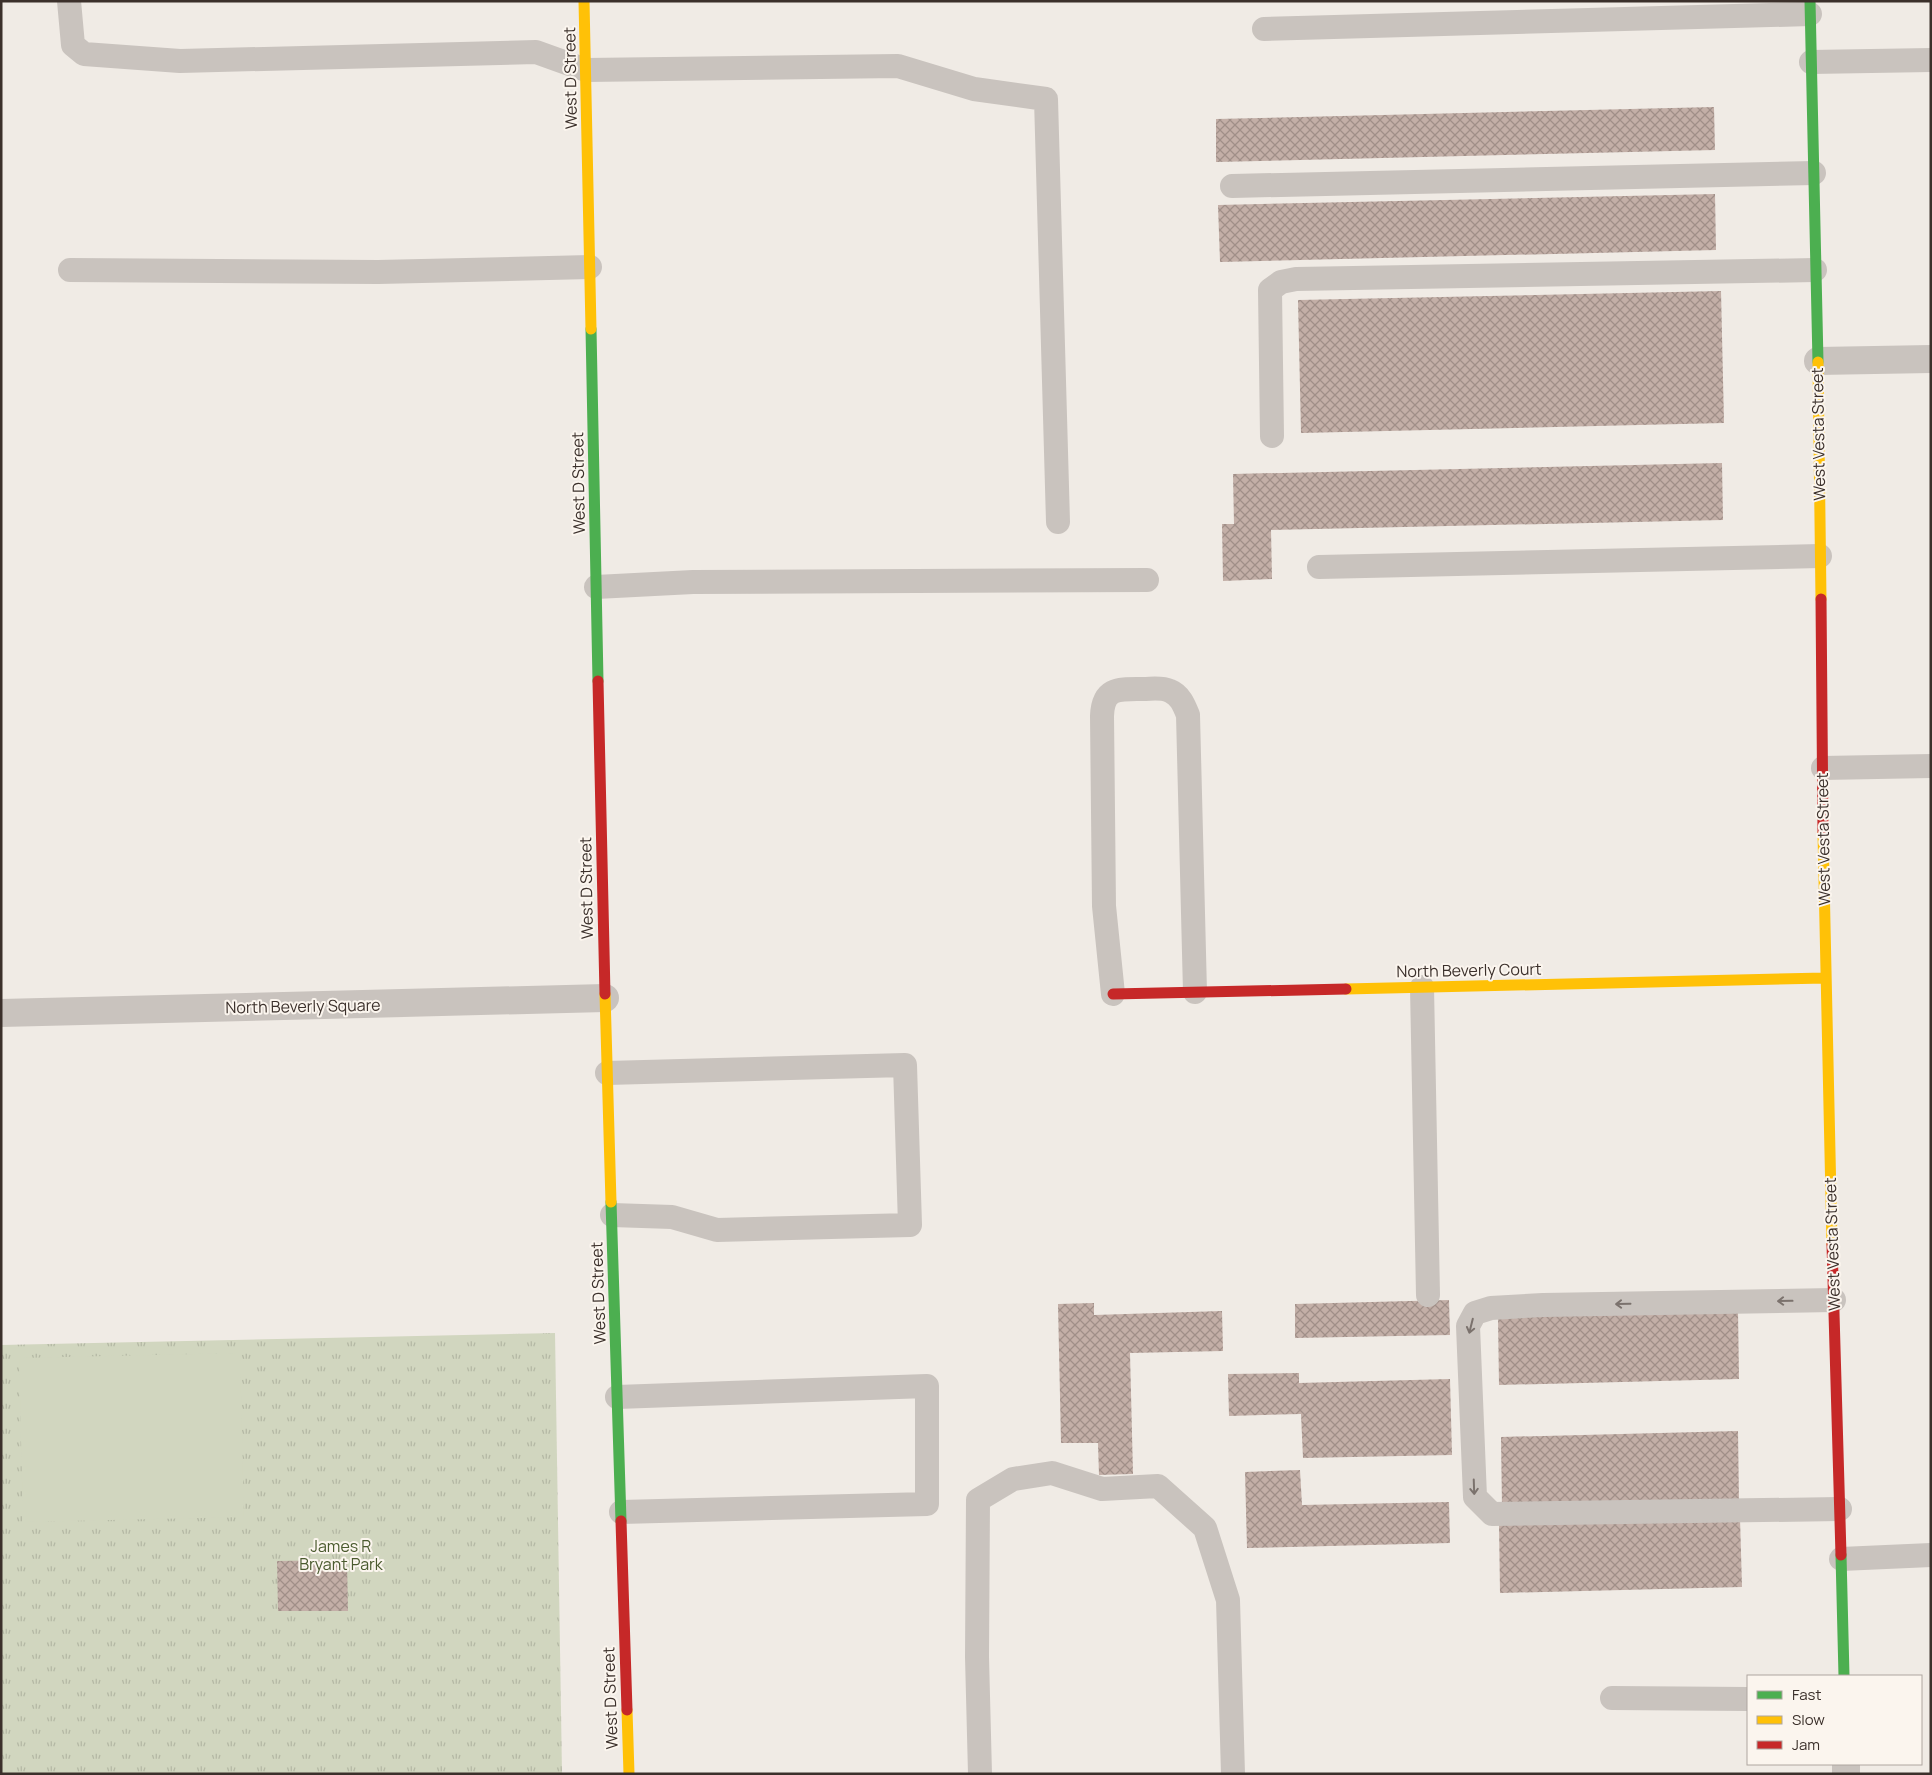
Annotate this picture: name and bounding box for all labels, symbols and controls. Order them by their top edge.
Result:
street label: West D Street [558,27,582,129]
street label: West Vesta Street [1806,367,1830,501]
street label: West D Street [566,432,590,534]
street label: West Vesta Street [1811,772,1835,906]
street label: West D Street [574,837,598,939]
street label: North Beverly Court [1396,958,1542,982]
street label: North Beverly Square [225,994,381,1018]
street label: West Vesta Street [1819,1177,1845,1311]
street label: West D Street [585,1241,611,1345]
one-way arrow [1778,1296,1794,1306]
one-way arrow [1615,1299,1631,1308]
one-way arrow [1466,1317,1475,1333]
one-way arrow [1470,1479,1479,1495]
park label: James R Bryant Park [299,1535,384,1575]
street label: West D Street [597,1646,623,1750]
legend [1747,1675,1922,1765]
text: Fast [1792,1684,1821,1705]
text: Slow [1792,1709,1825,1730]
text: Jam [1792,1734,1820,1755]

